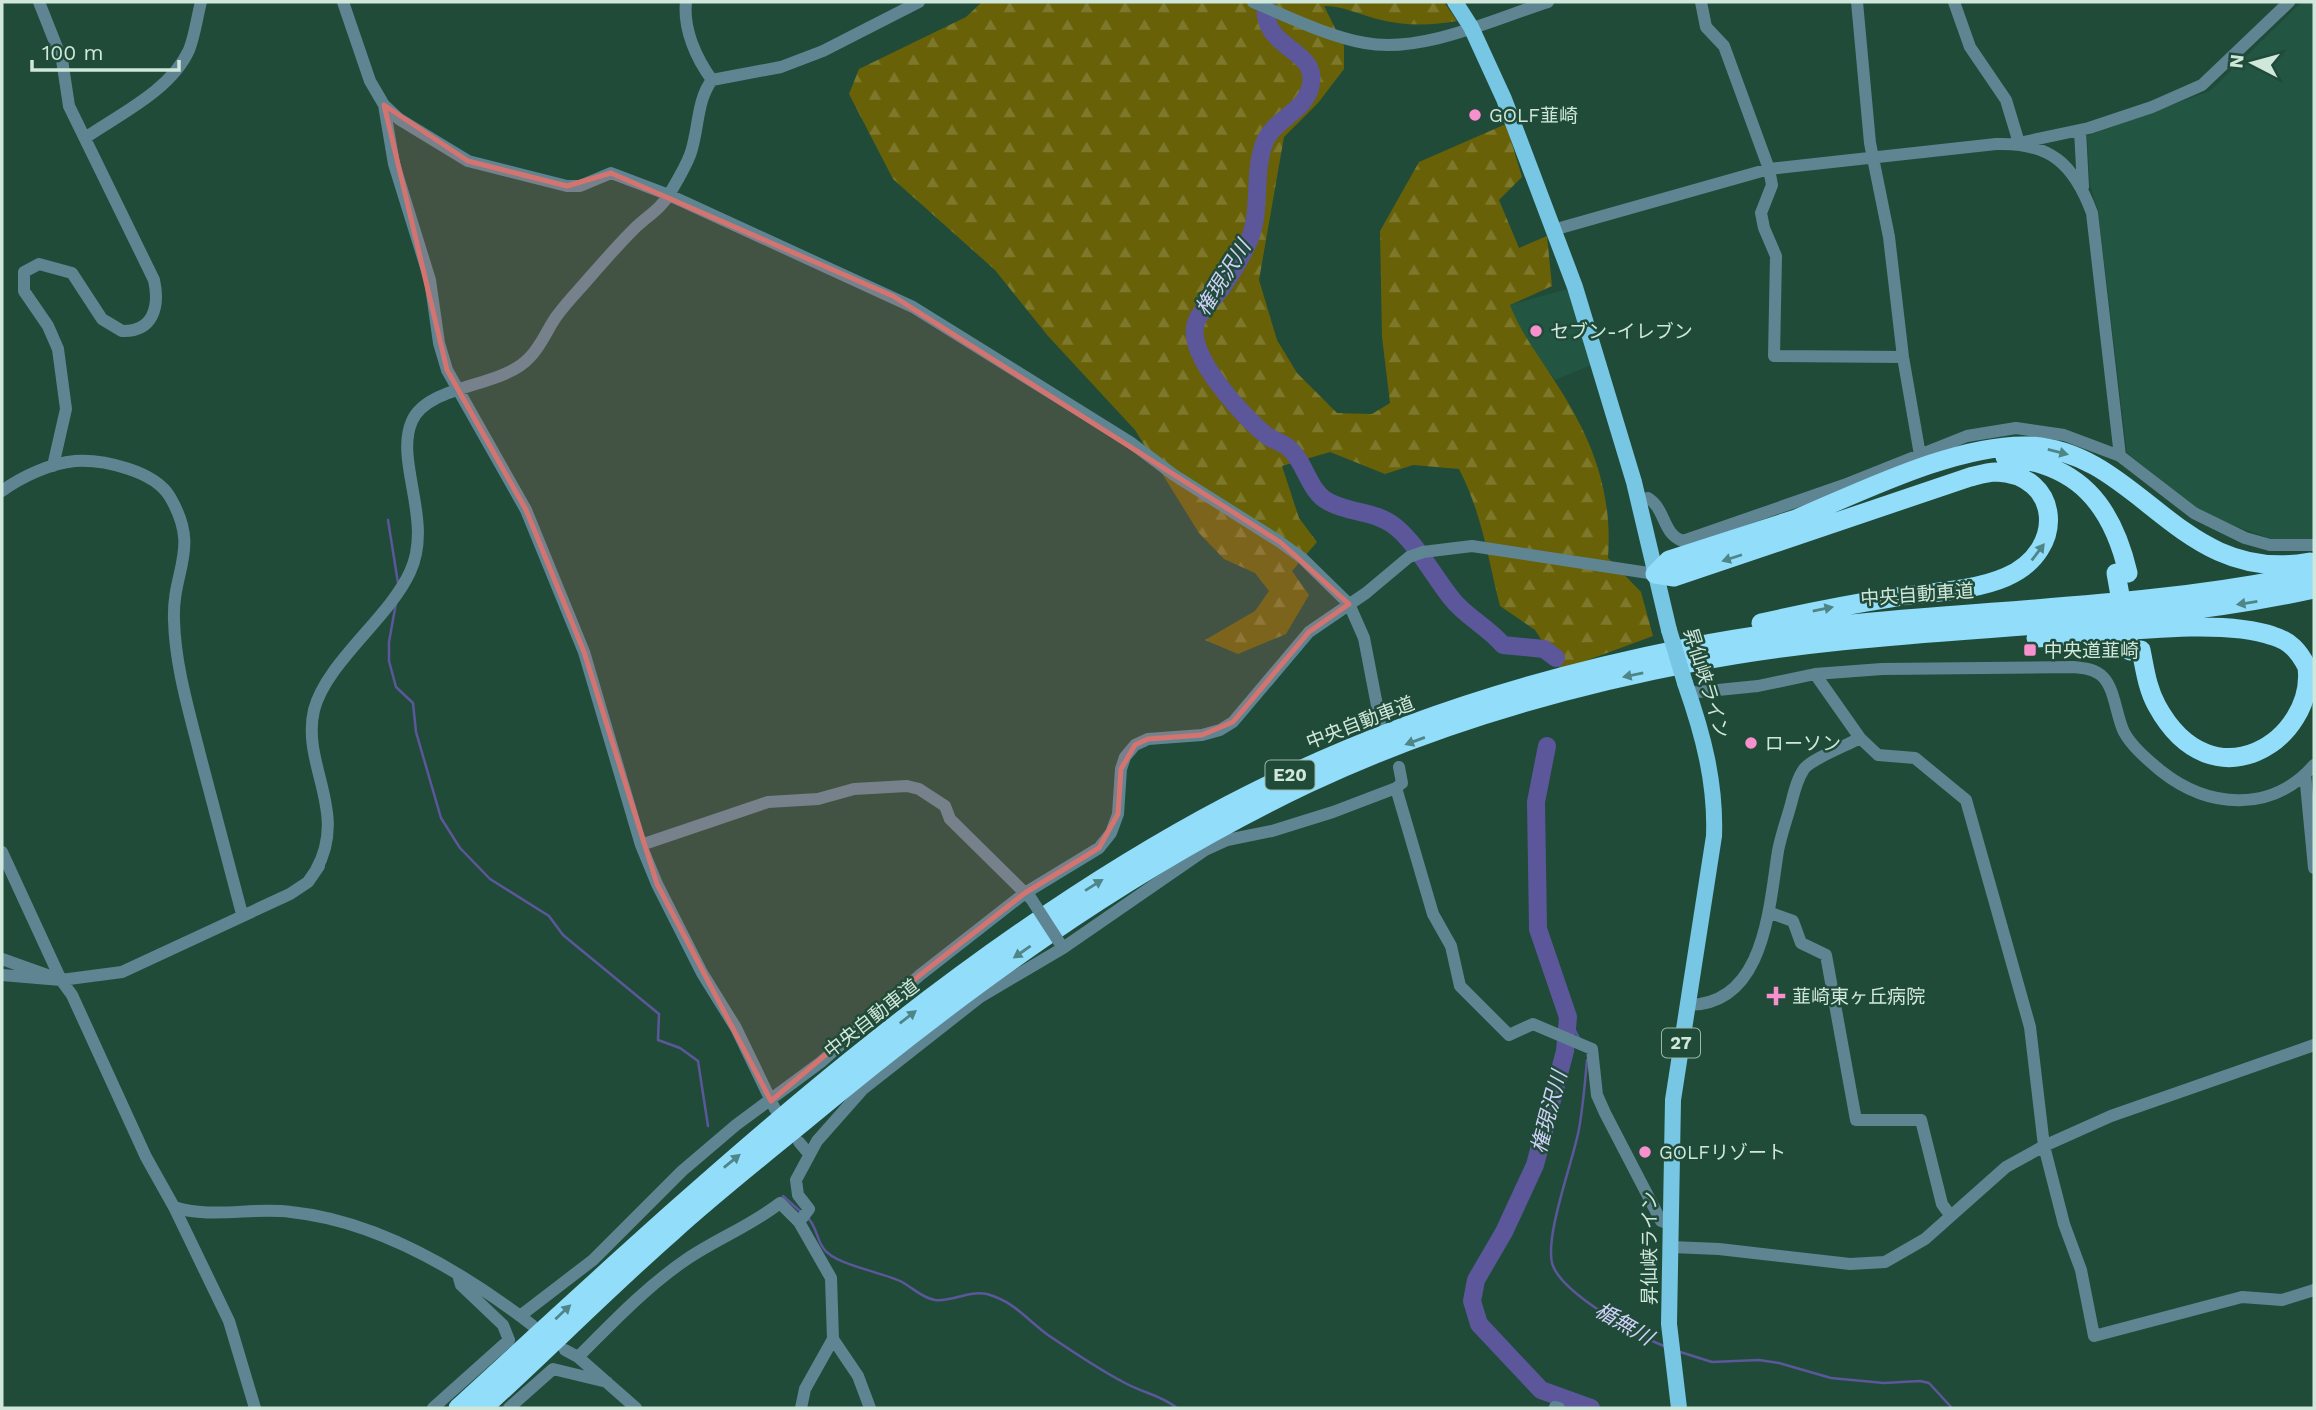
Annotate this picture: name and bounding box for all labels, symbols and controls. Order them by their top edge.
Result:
scale bar [32,28,178,72]
north arrow [2218,28,2288,98]
text: 100 m [42,40,104,65]
text: N [2224,53,2249,69]
place label: GOLF韮崎 [1489,104,1578,127]
marker: GOLF韮崎 [1467,107,1483,123]
water label: 権現沢川 [1190,234,1256,320]
place label: セブン-イレブン [1550,320,1693,343]
marker: セブン-イレブン [1528,323,1544,339]
one-way arrow [2048,447,2070,458]
one-way arrow [2031,543,2045,562]
one-way arrow [1721,554,1742,564]
street label: 中央自動車道 [1859,579,1975,610]
one-way arrow [2236,598,2258,609]
one-way arrow [1812,604,1834,615]
street label: 昇仙峡ライン [1679,625,1734,741]
place label: 中央道韮崎 [2044,639,2139,662]
marker: 中央道韮崎 [2022,642,2038,658]
one-way arrow [1622,670,1644,681]
street label: 中央自動車道 [1303,691,1418,754]
place label: ローソン [1765,732,1841,755]
marker: ローソン [1743,735,1759,751]
one-way arrow [1405,736,1426,747]
road number: E20 [1266,760,1314,790]
one-way arrow [1084,879,1104,892]
one-way arrow [1013,945,1031,959]
street label: 中央自動車道 [819,974,923,1063]
place label: 韮崎東ヶ丘病院 [1792,985,1925,1008]
marker: 韮崎東ヶ丘病院 [1766,986,1786,1006]
one-way arrow [899,1009,917,1024]
road number: 27 [1662,1028,1700,1058]
water label: 権現沢川 [1526,1066,1572,1156]
place label: GOLFリゾート [1659,1141,1786,1164]
marker: GOLFリゾート [1637,1144,1653,1160]
one-way arrow [724,1154,741,1169]
street label: 昇仙峡ライン [1638,1191,1661,1305]
water label: 楯無川 [1591,1297,1660,1351]
one-way arrow [554,1305,571,1321]

